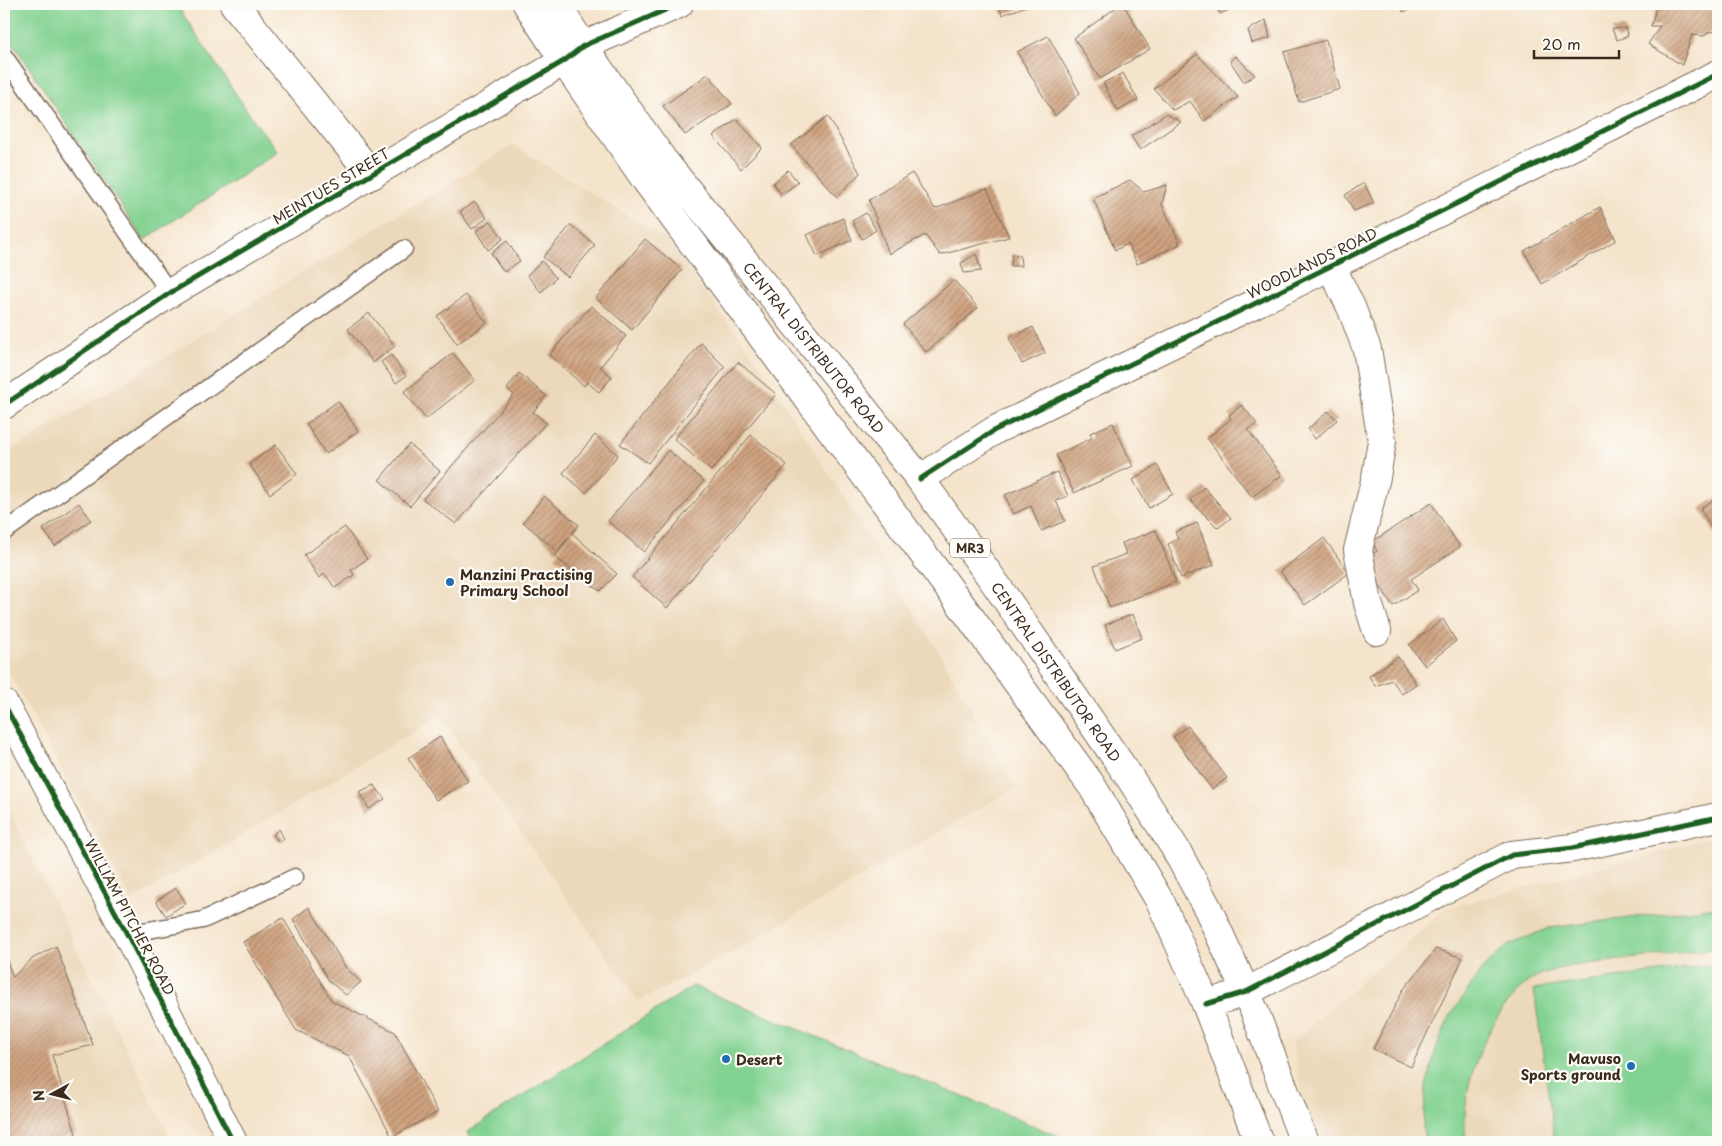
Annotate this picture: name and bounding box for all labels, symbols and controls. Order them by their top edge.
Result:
scale bar [1534,28,1620,60]
text: 20 m [1542,32,1581,55]
street label: MEINTUES STREET [268,142,394,229]
street label: WOODLANDS ROAD [1243,222,1381,304]
street label: CENTRAL DISTRIBUTOR ROAD [738,257,890,438]
road number: MR3 [950,538,990,558]
place label: Manzini Practising Primary School [460,564,592,601]
marker: Manzini Practising Primary School [444,576,456,588]
street label: CENTRAL DISTRIBUTOR ROAD [987,577,1126,766]
street label: WILLIAM PITCHER ROAD [80,835,180,999]
place label: Mavuso Sports ground [1521,1048,1621,1085]
place label: Desert [736,1049,783,1070]
marker: Desert [720,1053,732,1065]
marker: Mavuso Sports ground [1625,1060,1637,1072]
north arrow [28,1068,78,1118]
text: N [28,1089,50,1102]

